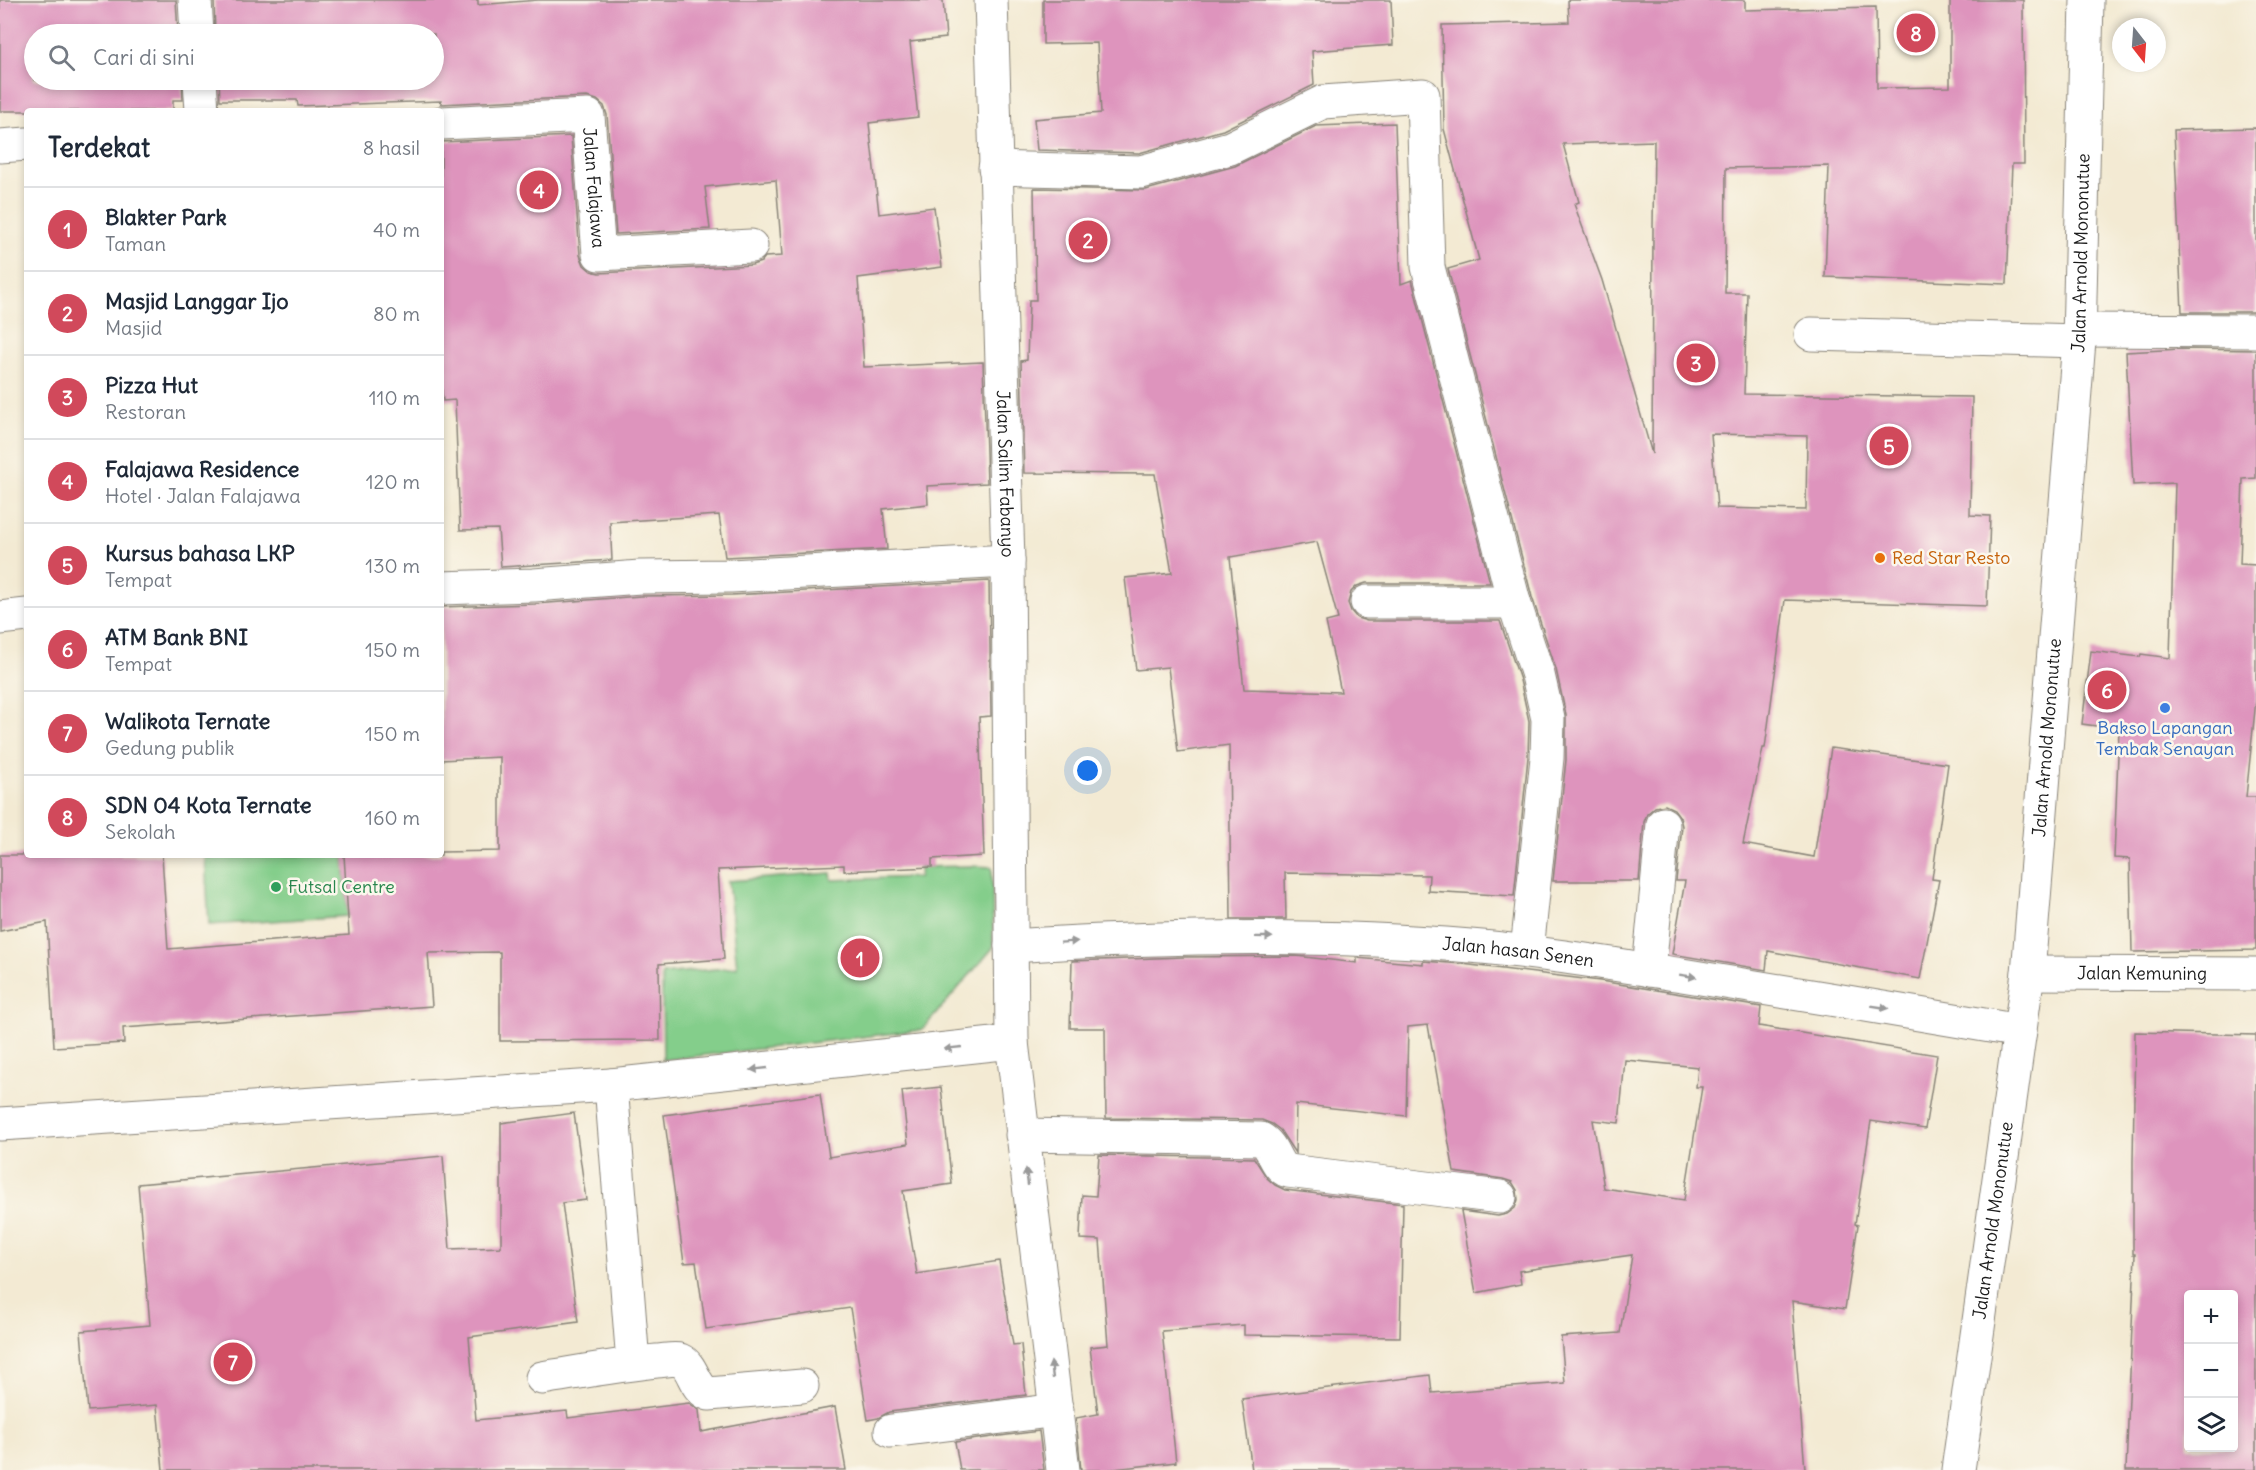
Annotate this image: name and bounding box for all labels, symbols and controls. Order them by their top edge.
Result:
pin: 8 [1896,10,1936,56]
north arrow [2112,18,2166,72]
search box [24,24,444,90]
icon: search [45,41,78,74]
text: Cari di sini [93,43,195,71]
street label: Jalan Falajawa [578,126,610,249]
text: Terdekat [48,131,150,164]
text: 8 hasil [363,135,420,160]
street label: Jalan Arnold Mononutue [2066,153,2094,353]
pin: 4 [520,168,558,213]
text: Blakter Park [105,203,227,231]
text: 1 [64,217,71,242]
text: 40 m [373,217,420,242]
pin: 2 [1068,218,1108,262]
text: Taman [105,231,166,256]
text: Masjid Langgar Ijo [105,287,289,315]
text: 2 [62,301,73,326]
text: 80 m [373,301,420,326]
text: Masjid [105,315,162,340]
pin: 3 [1676,340,1716,386]
text: Pizza Hut [105,371,198,399]
text: 3 [62,385,73,410]
text: 110 m [369,385,420,410]
street label: Jalan Salim Fabanyo [992,390,1020,558]
text: Restoran [105,399,186,424]
pin: 5 [1870,424,1908,468]
text: Falajawa Residence [105,455,299,483]
text: 4 [62,469,73,494]
text: 120 m [366,469,420,494]
text: Hotel · Jalan Falajawa [105,483,301,508]
text: Kursus bahasa LKP [105,539,295,567]
place label: Red Star Resto [1892,546,2010,569]
marker: Red Star Resto [1873,551,1887,565]
text: 5 [62,553,73,578]
text: 130 m [365,553,420,578]
text: Tempat [105,567,172,592]
text: ATM Bank BNI [105,623,248,651]
text: 6 [62,637,73,662]
text: 150 m [365,637,420,662]
street label: Jalan Arnold Mononutue [2027,637,2066,838]
text: Tempat [105,651,172,676]
pin: 6 [2088,668,2126,712]
marker: Bakso Lapangan Tembak Senayan [2158,701,2172,715]
text: Walikota Ternate [105,707,270,735]
place label: Bakso Lapangan Tembak Senayan [2096,716,2234,760]
text: 7 [63,721,72,746]
text: 150 m [365,721,420,746]
text: Gedung publik [105,735,234,760]
your location [1073,756,1102,785]
text: SDN 04 Kota Ternate [105,791,312,819]
text: 8 [62,805,73,830]
text: 160 m [365,805,420,830]
text: Sekolah [105,819,176,844]
place label: Futsal Centre [288,875,395,898]
marker: Futsal Centre [269,880,283,894]
one-way arrow [1254,932,1273,942]
street label: Jalan hasan Senen [1442,932,1596,972]
pin: 1 [840,936,880,980]
one-way arrow [1060,938,1079,947]
street label: Jalan Kemuning [2077,961,2207,985]
one-way arrow [1678,971,1697,980]
one-way arrow [1871,1003,1890,1012]
one-way arrow [944,1043,963,1053]
one-way arrow [750,1064,769,1074]
street label: Jalan Arnold Mononutue [1967,1120,2018,1321]
one-way arrow [1022,1167,1032,1186]
map controls [2184,1290,2238,1452]
button: + [2184,1290,2238,1344]
pin: 7 [214,1340,252,1384]
button: − [2184,1344,2238,1398]
one-way arrow [1047,1361,1056,1380]
button: layers [2184,1398,2238,1452]

